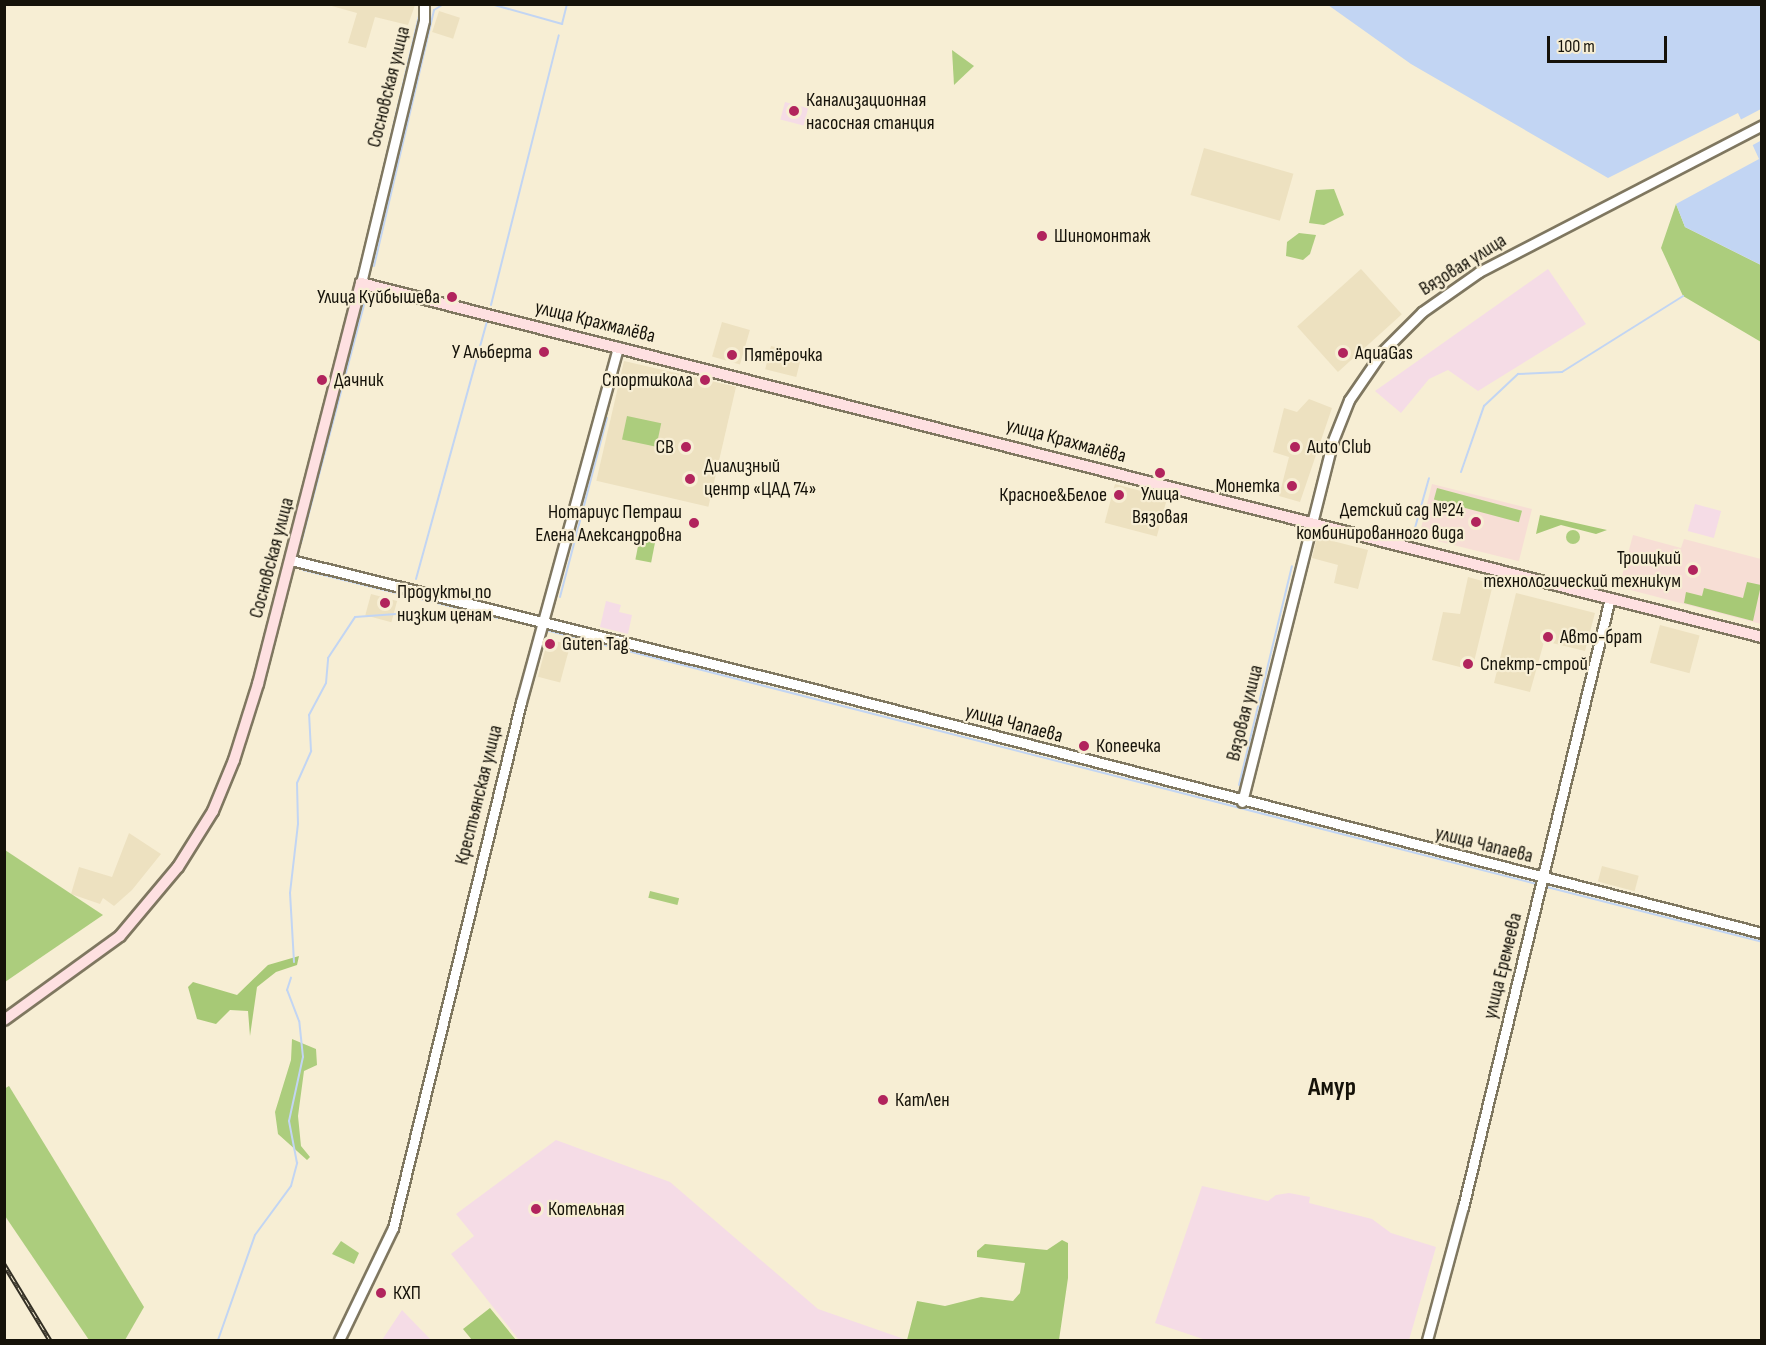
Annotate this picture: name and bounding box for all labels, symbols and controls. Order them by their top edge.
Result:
street label: Сосновская улица [362,24,416,150]
scale bar [1550,24,1670,62]
text: 100 m [1558,36,1595,57]
place label: Канализационная насосная станция [806,88,935,135]
marker: Канализационная насосная станция [787,104,801,118]
place label: Шиномонтаж [1054,224,1150,248]
marker: Шиномонтаж [1035,229,1049,243]
street label: Вязовая улица [1415,229,1511,301]
place label: Улица Куйбышева [317,285,440,309]
marker: Улица Куйбышева [445,290,459,304]
street label: улица Крахмалёва [532,295,658,349]
place label: У Альберта [452,340,532,364]
place label: AquaGas [1355,341,1413,365]
place label: Пятёрочка [744,343,823,367]
marker: У Альберта [537,345,551,359]
marker: AquaGas [1336,346,1350,360]
marker: Пятёрочка [725,348,739,362]
place label: Дачник [334,368,384,392]
place label: Спортшкола [602,368,693,392]
marker: Дачник [315,373,329,387]
marker: Спортшкола [698,373,712,387]
street label: улица Крахмалёва [1003,413,1129,469]
place label: СВ [655,435,674,459]
place label: Auto Club [1307,435,1371,459]
marker: СВ [679,440,693,454]
marker: Auto Club [1288,440,1302,454]
place label: Диализный центр «ЦАД 74» [704,455,816,502]
marker: Улица Вязовая [1153,466,1167,480]
marker: Диализный центр «ЦАД 74» [681,470,699,488]
place label: Монетка [1215,474,1280,498]
marker: Монетка [1285,479,1299,493]
place label: Улица Вязовая [1132,482,1188,529]
place label: Красное&Белое [999,483,1107,507]
marker: Красное&Белое [1112,488,1126,502]
street label: Сосновская улица [244,495,300,621]
place label: Детский сад №24 комбинированного вида [1296,498,1464,545]
place label: Нотариус Петраш Елена Александровна [535,500,682,547]
marker: Детский сад №24 комбинированного вида [1469,515,1483,529]
marker: Нотариус Петраш Елена Александровна [687,516,701,530]
place label: Троицкий технологический техникум [1484,546,1681,593]
marker: Троицкий технологический техникум [1686,563,1700,577]
place label: Продукты по низким ценам [397,580,492,627]
marker: Продукты по низким ценам [378,596,392,610]
place label: Авто-брат [1560,625,1642,649]
marker: Авто-брат [1541,630,1555,644]
place label: Guten Tag [562,632,629,656]
marker: Guten Tag [543,637,557,651]
place label: Спектр-строй [1480,652,1588,676]
marker: Спектр-строй [1461,657,1475,671]
street label: Вязовая улица [1221,662,1269,764]
street label: улица Чапаева [963,699,1065,749]
street label: Крестьянская улица [450,723,508,867]
place label: Копеечка [1096,734,1161,758]
marker: Копеечка [1077,739,1091,753]
street label: улица Чапаева [1433,821,1535,869]
street label: улица Еремеева [1478,910,1528,1022]
district label: Амур [1308,1072,1356,1104]
place label: КатЛен [895,1088,950,1112]
marker: КатЛен [876,1093,890,1107]
place label: Котельная [548,1197,625,1221]
marker: Котельная [529,1202,543,1216]
place label: КХП [393,1281,421,1305]
marker: КХП [374,1286,388,1300]

